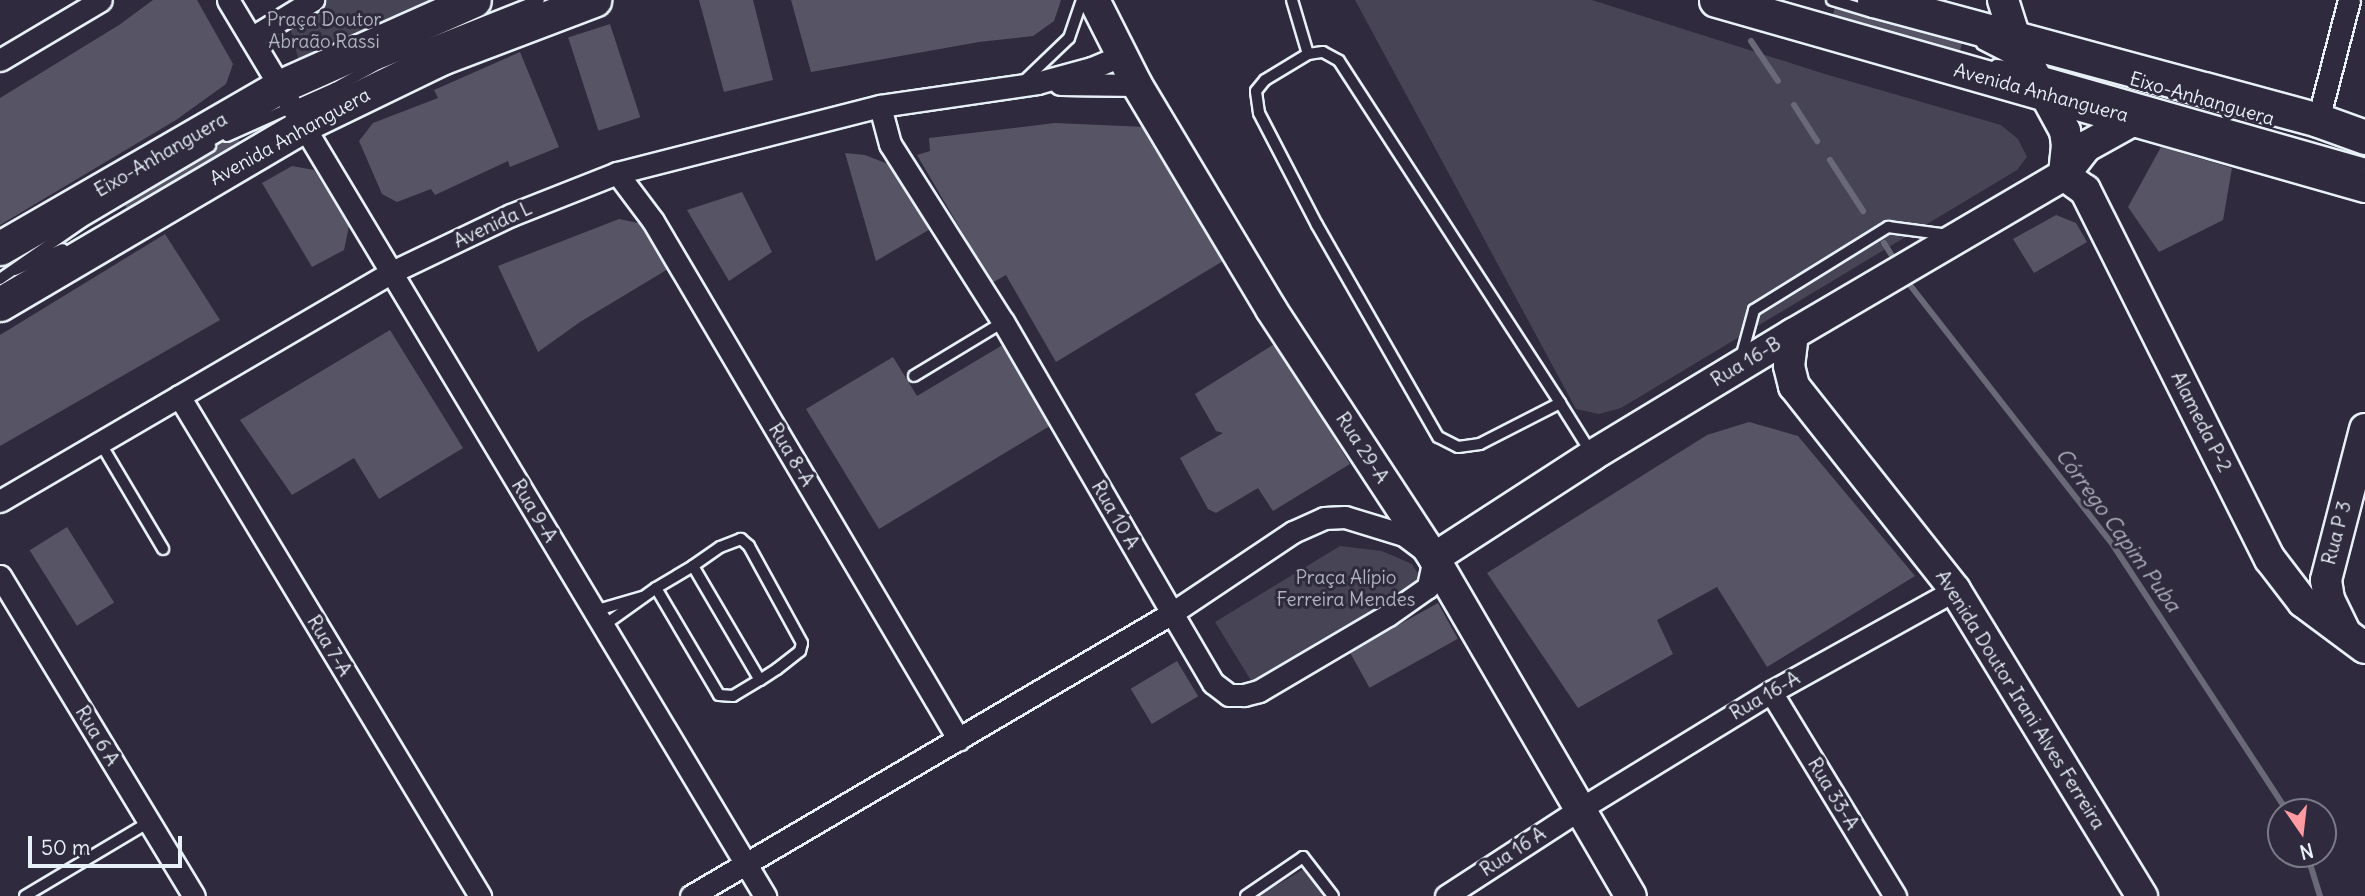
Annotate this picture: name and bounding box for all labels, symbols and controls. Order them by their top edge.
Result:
park label: Praça Doutor Abraão Rassi [267,9,381,53]
street label: Avenida Anhanguera [1951,59,2131,127]
street label: Eixo-Anhanguera [2127,67,2277,131]
street label: Avenida Anhanguera [206,83,374,191]
street label: Eixo-Anhanguera [91,108,231,202]
street label: Avenida L [450,197,536,253]
street label: Rua 16-B [1707,332,1785,392]
street label: Alameda P-2 [2166,368,2236,476]
street label: Rua 29-A [1331,408,1393,488]
street label: Rua 8-A [763,419,819,491]
water label: Córrego Capim Puba [2050,443,2186,617]
street label: Rua 9-A [506,475,562,547]
street label: Rua 10 A [1086,477,1144,553]
street label: Rua P 3 [2318,499,2356,567]
street label: Avenida Doutor Irani Alves Ferreira [1931,566,2109,834]
park label: Praça Alípio Ferreira Mendes [1277,567,1415,611]
street label: Rua 7-A [302,611,356,681]
street label: Rua 16-A [1726,667,1804,725]
street label: Rua 6 A [70,702,124,770]
street label: Rua 33-A [1803,754,1863,834]
north arrow [2267,798,2337,868]
scale bar [32,822,186,866]
street label: Rua 16 A [1476,822,1550,882]
text: 50 m [41,834,90,861]
text: N [2297,838,2316,865]

